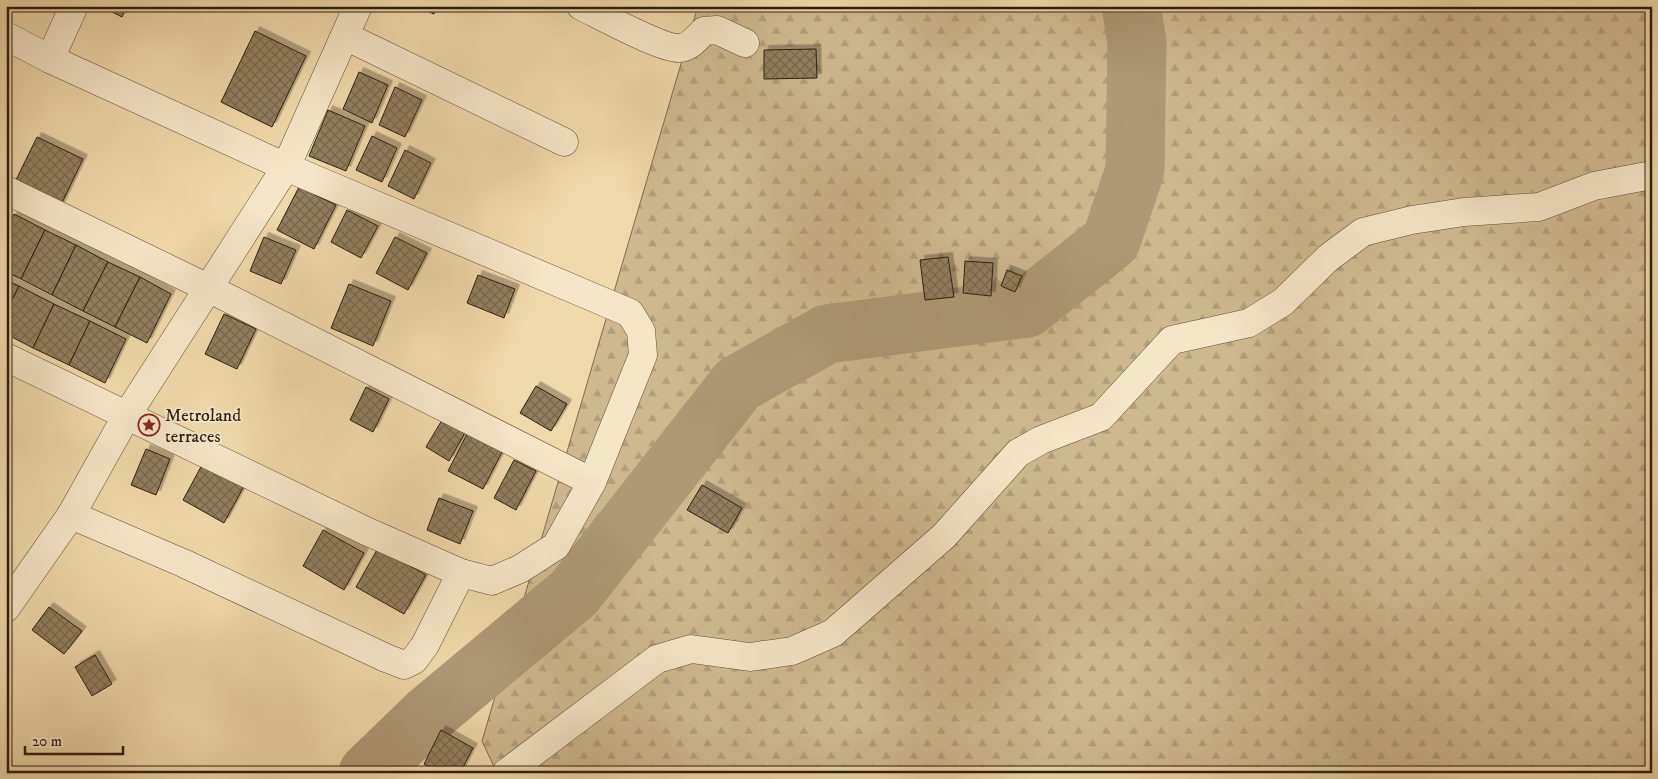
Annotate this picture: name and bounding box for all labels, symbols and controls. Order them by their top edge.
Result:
place label: Metroland terraces [165,405,241,448]
place icon: Metroland terraces [137,413,161,437]
scale bar [25,724,122,756]
text: 20 m [32,732,62,751]

